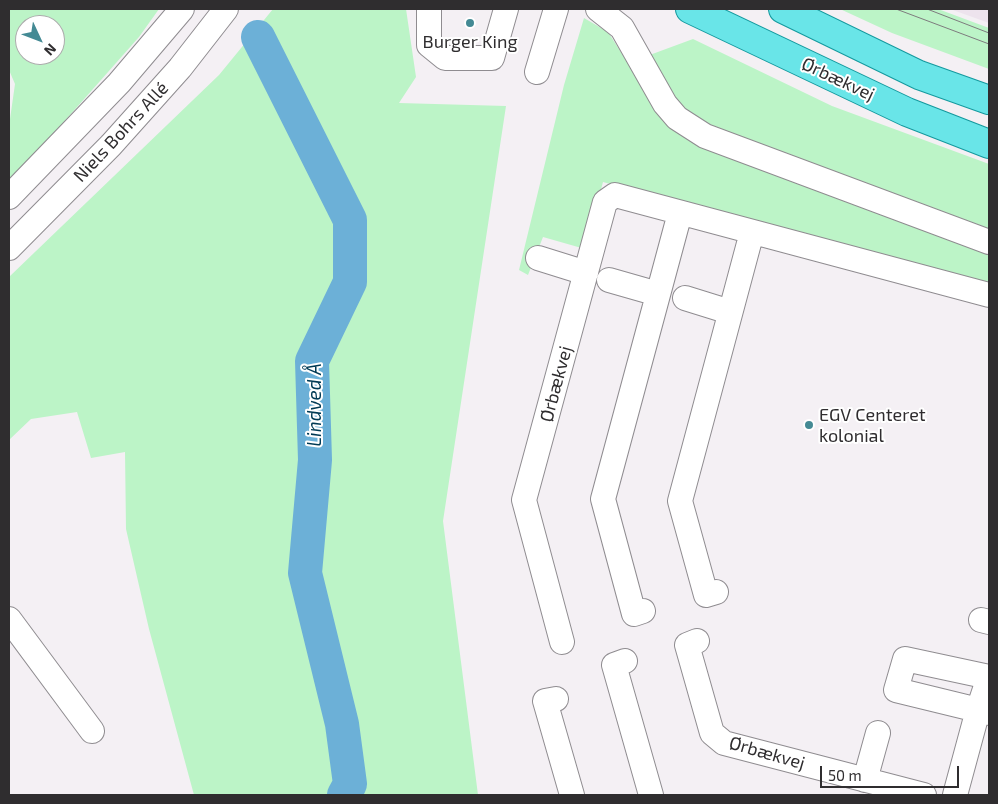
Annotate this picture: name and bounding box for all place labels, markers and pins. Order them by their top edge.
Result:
marker: Burger King [464,17,476,29]
place label: Burger King [422,31,518,53]
place label: EGV Centeret kolonial [819,404,926,446]
marker: EGV Centeret kolonial [803,419,815,431]

